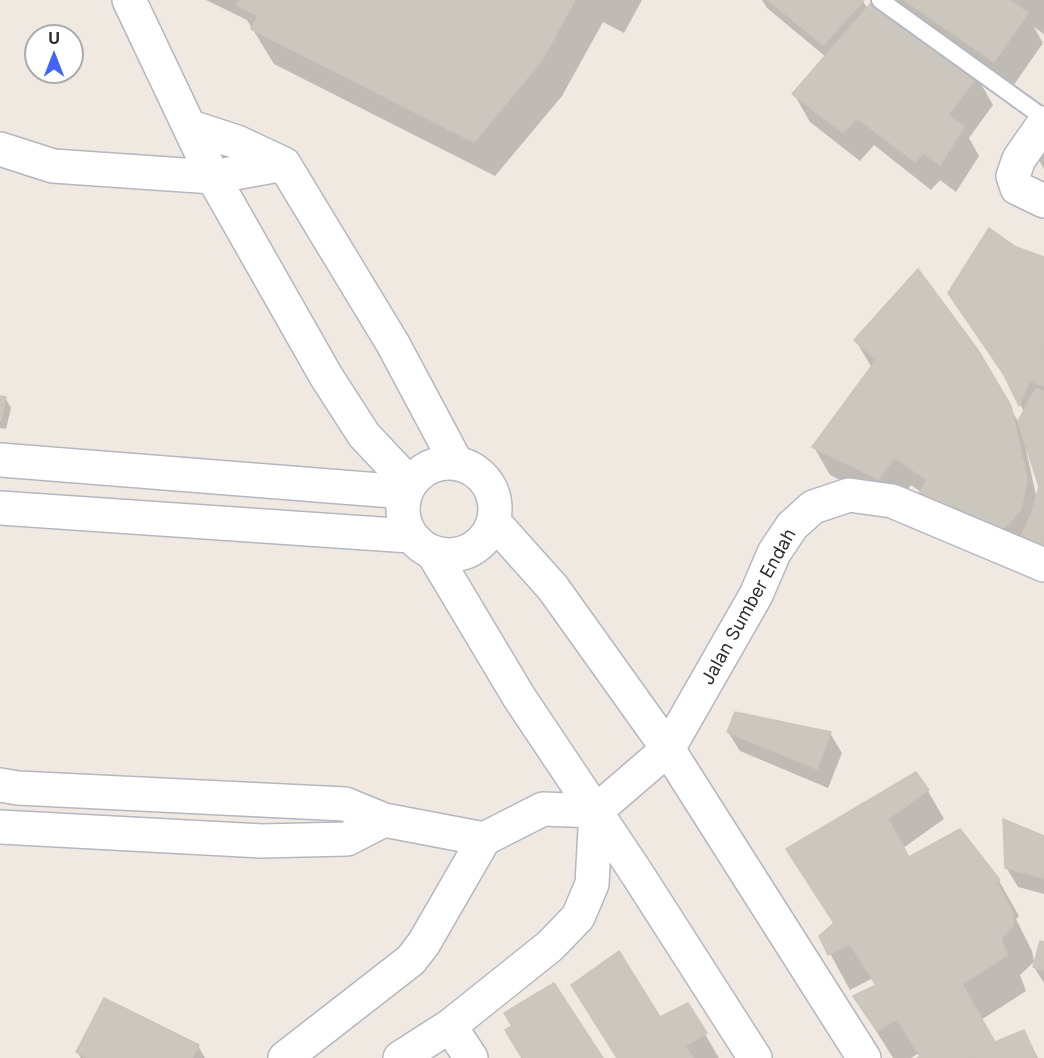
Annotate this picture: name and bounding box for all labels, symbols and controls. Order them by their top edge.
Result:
north arrow [24,24,84,84]
text: U [48,28,60,48]
street label: Jalan Sumber Endah [697,525,801,689]

